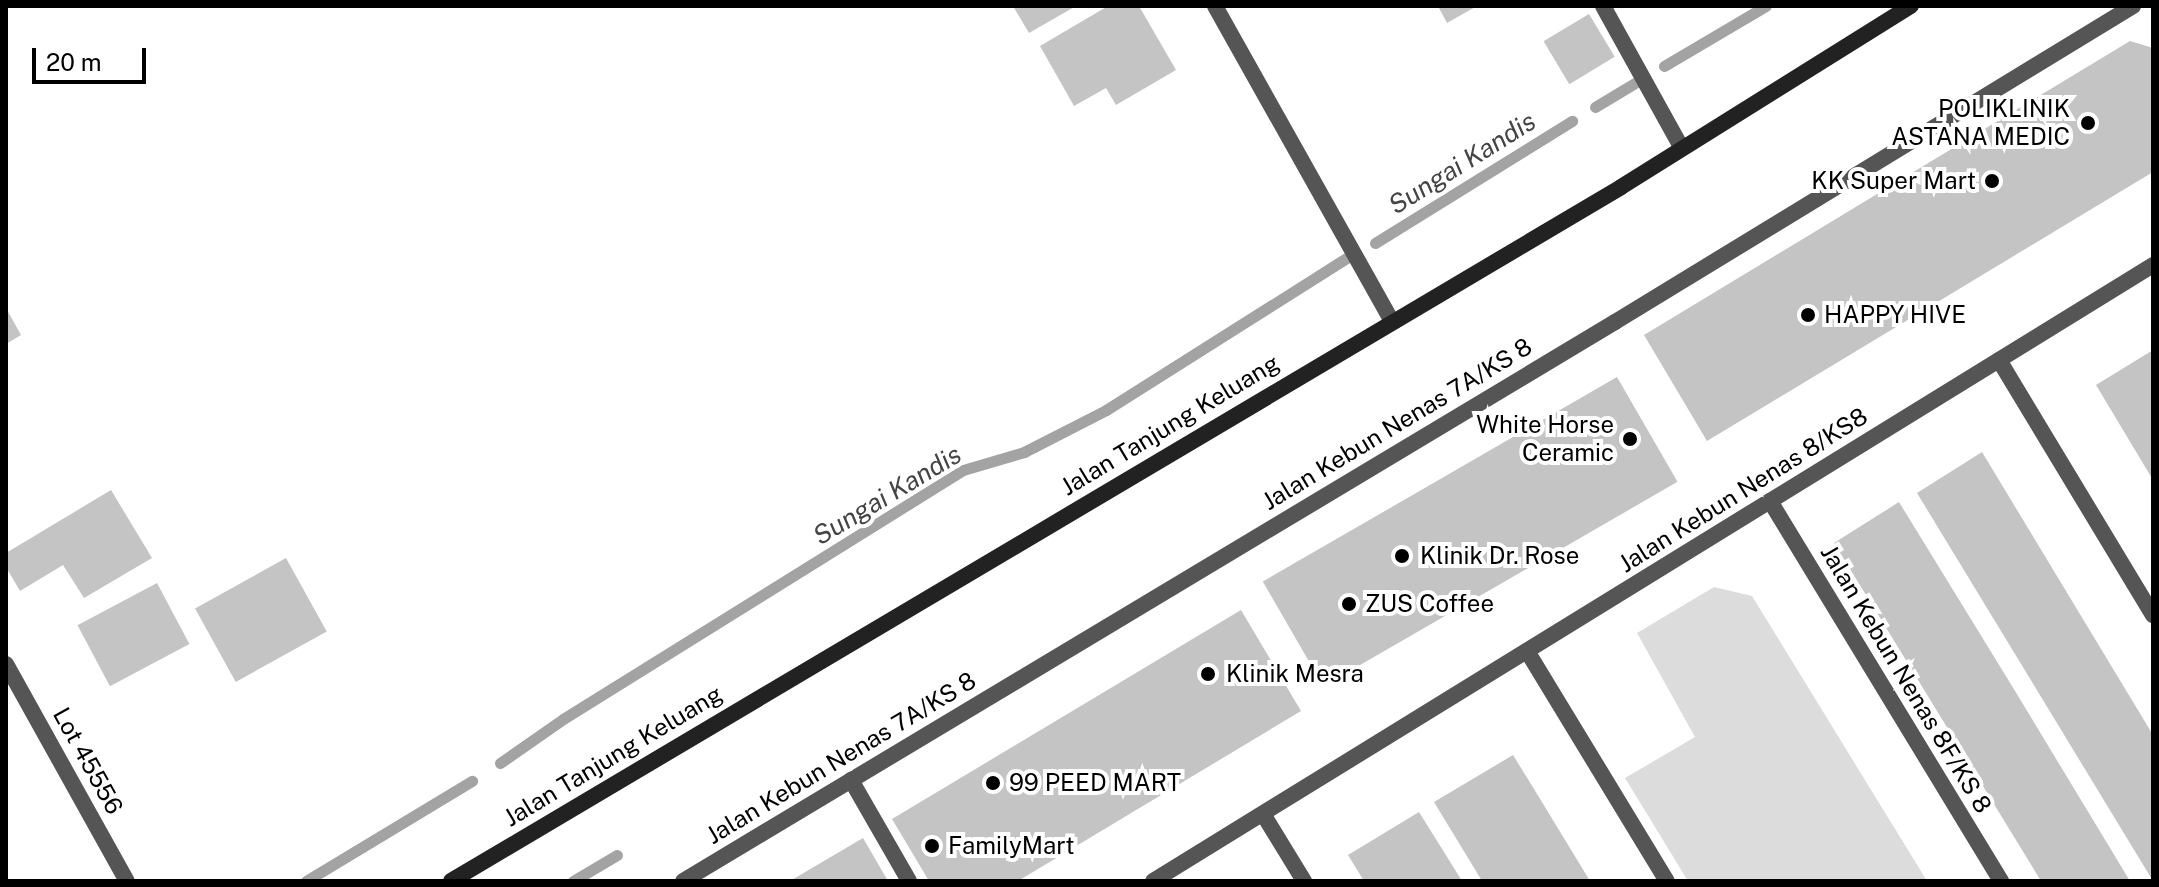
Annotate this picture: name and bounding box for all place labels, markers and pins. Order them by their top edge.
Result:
place label: POLIKLINIK ASTANA MEDIC [1891,95,2070,151]
marker: POLIKLINIK ASTANA MEDIC [2077,112,2099,134]
place label: KK Super Mart [1811,167,1976,195]
marker: KK Super Mart [1983,172,2001,190]
place label: HAPPY HIVE [1824,301,1966,329]
marker: HAPPY HIVE [1799,306,1817,324]
place label: White Horse Ceramic [1476,411,1614,467]
marker: White Horse Ceramic [1621,430,1639,448]
place label: Klinik Dr. Rose [1420,542,1579,570]
marker: Klinik Dr. Rose [1391,545,1413,567]
place label: ZUS Coffee [1365,590,1494,618]
marker: ZUS Coffee [1340,595,1358,613]
place label: Klinik Mesra [1226,660,1364,688]
marker: Klinik Mesra [1197,663,1219,685]
place label: 99 PEED MART [1009,769,1181,797]
marker: 99 PEED MART [984,774,1002,792]
place label: FamilyMart [948,832,1075,860]
marker: FamilyMart [923,837,941,855]

